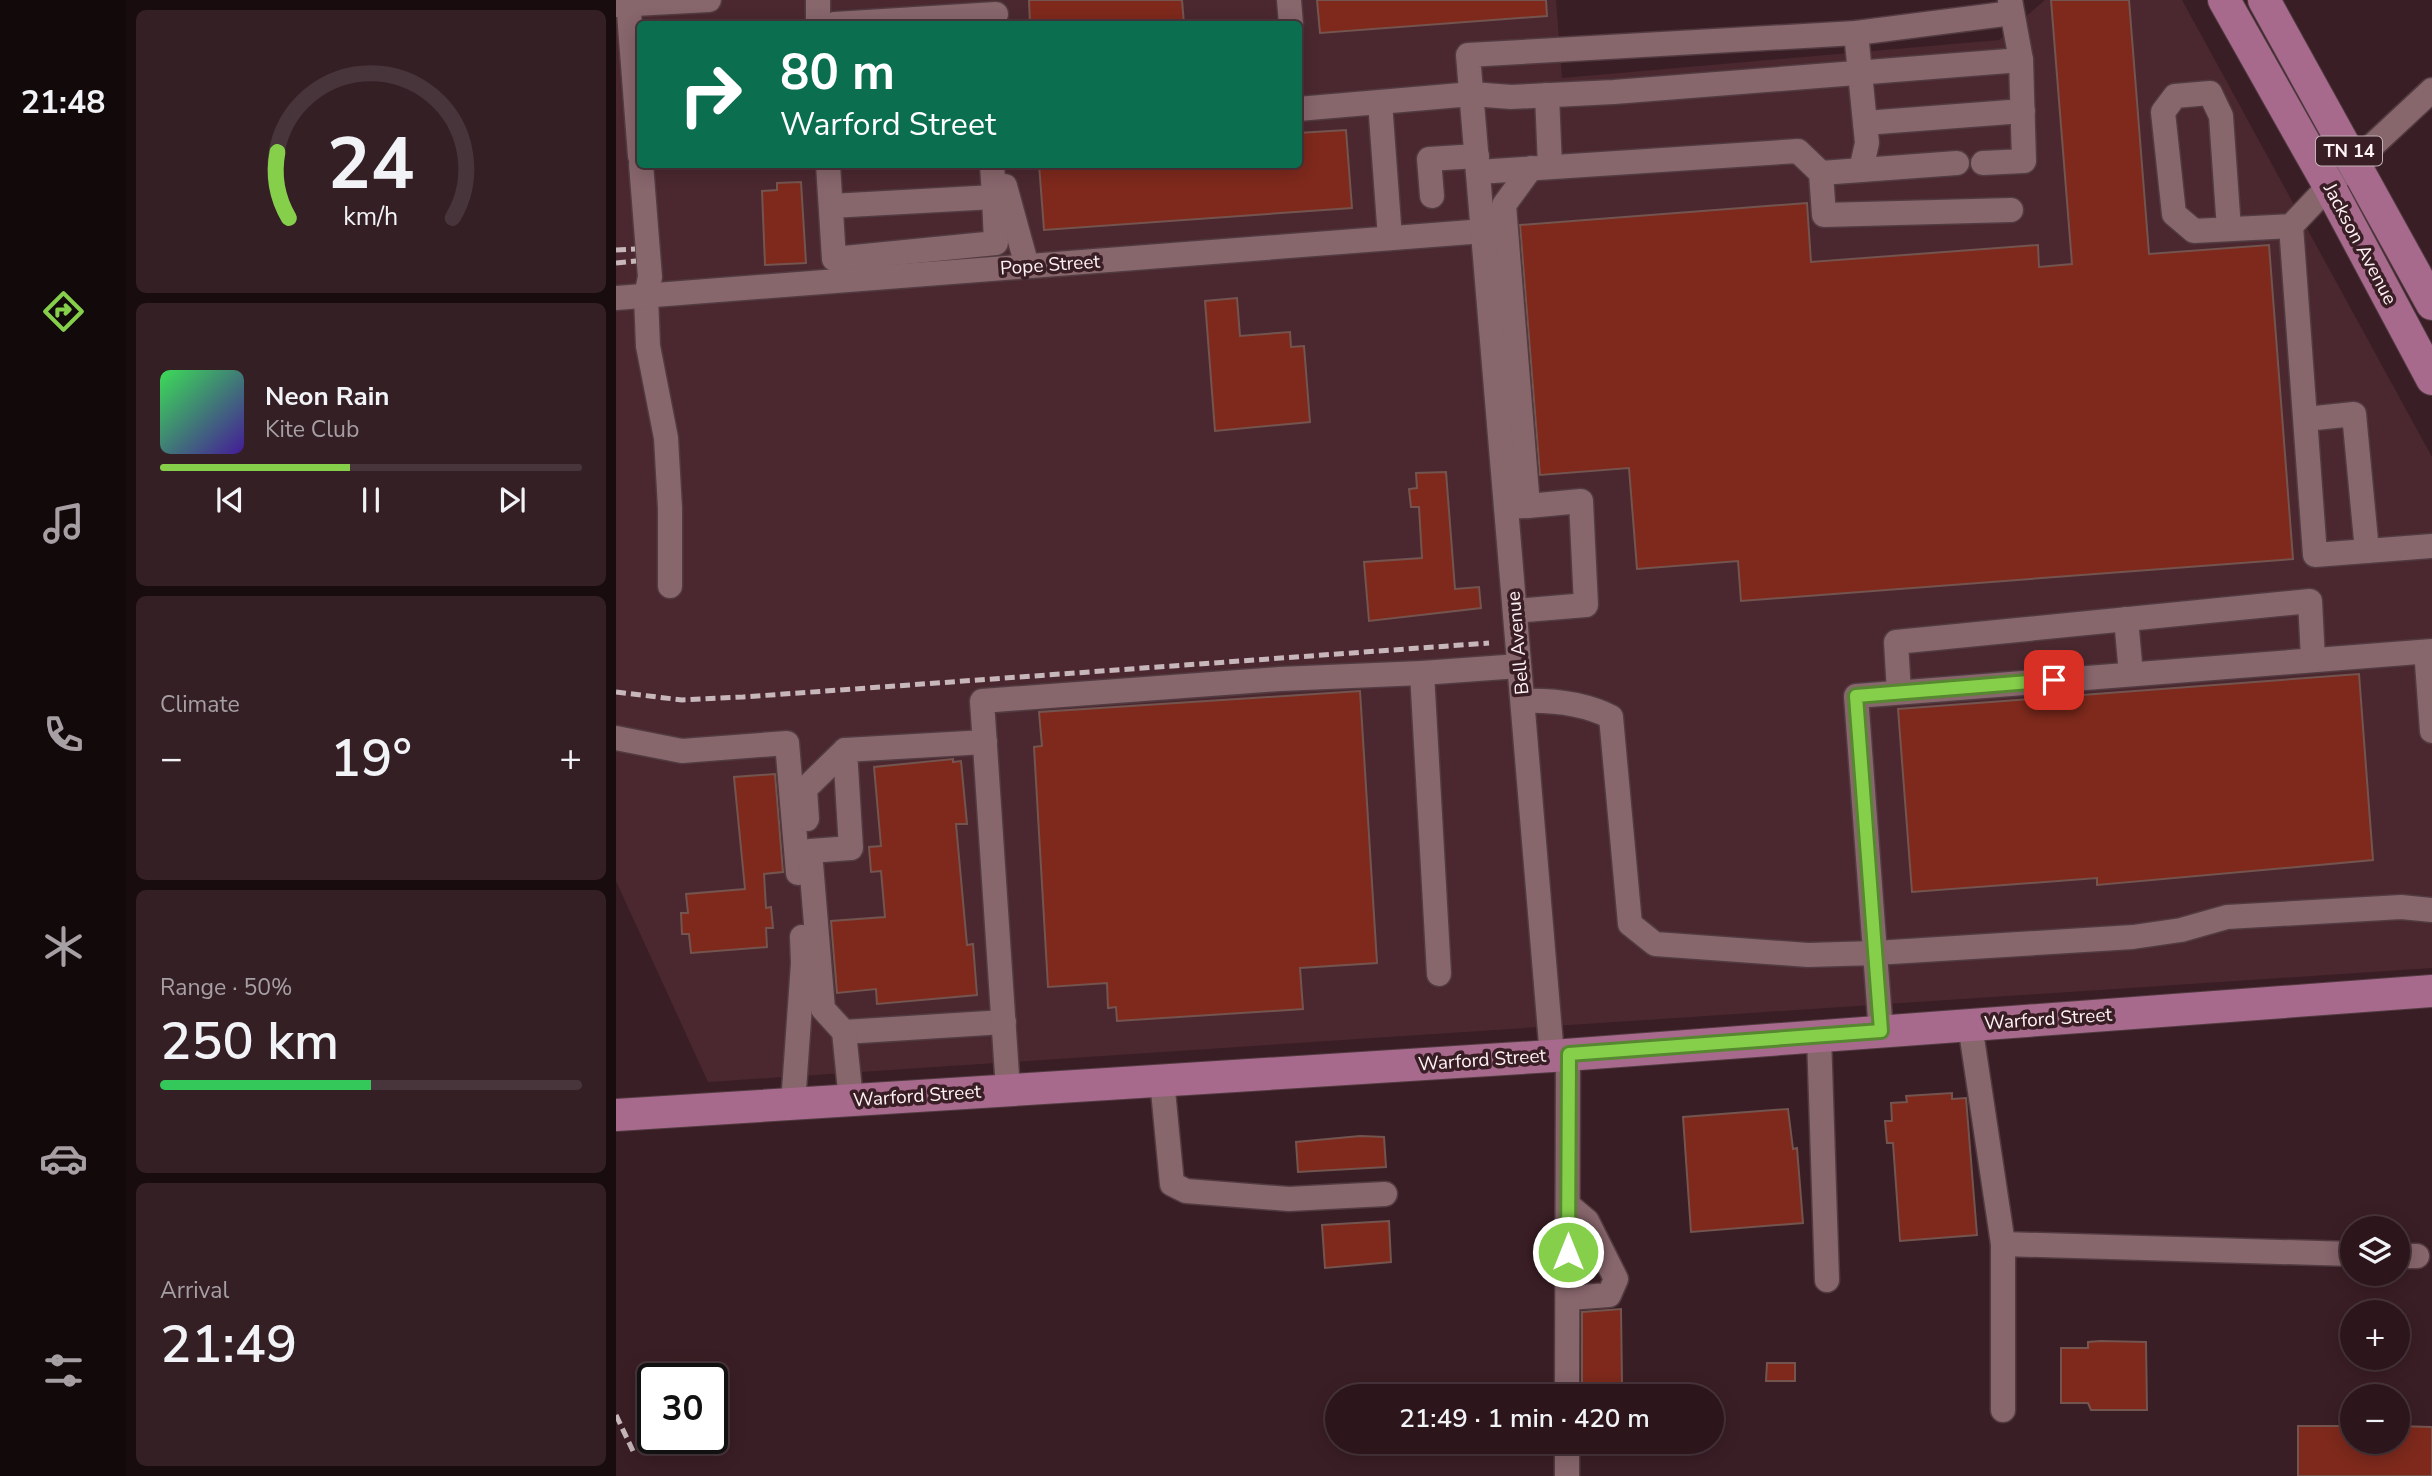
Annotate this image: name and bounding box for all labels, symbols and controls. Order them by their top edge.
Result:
text: 80 m [780,39,895,106]
icon: right [665,49,756,140]
text: 21:48 [21,81,105,124]
text: Warford Street [780,103,996,146]
text: 24 [327,114,415,214]
road number: TN 14 [2316,136,2382,166]
street label: Jackson Avenue [2317,178,2403,309]
text: km/h [343,199,399,233]
street label: Pope Street [999,249,1101,281]
icon: directions [39,287,88,336]
text: Neon Rain [265,379,390,414]
text: Kite Club [265,414,359,445]
icon: previous [211,481,249,519]
icon: pause [352,481,390,519]
icon: next [493,481,531,519]
icon: music [39,499,88,548]
street label: Bell Avenue [1501,590,1535,696]
pin [2024,650,2084,710]
icon: arrive [2035,661,2073,699]
text: Climate [160,689,240,720]
icon: phone [39,710,88,759]
text: 19° [330,723,412,794]
text: − [160,733,183,784]
text: + [559,733,582,784]
icon: climate [39,922,88,971]
text: Range · 50% [160,972,292,1003]
street label: Warford Street [1983,1002,2113,1036]
text: 250 km [160,1006,339,1077]
street label: Warford Street [1417,1043,1547,1077]
street label: Warford Street [852,1079,982,1113]
icon: car [39,1134,88,1183]
position arrow [1531,1215,1605,1289]
map controls [2340,1216,2410,1454]
button: layers [2340,1216,2410,1286]
text: Arrival [160,1275,229,1306]
button: + [2340,1300,2410,1370]
text: 21:49 [160,1309,297,1380]
icon: filters [39,1346,88,1395]
speed limit sign: 30 [637,1363,728,1454]
button: − [2340,1384,2410,1454]
text: 21:49 · 1 min · 420 m [1399,1401,1650,1436]

